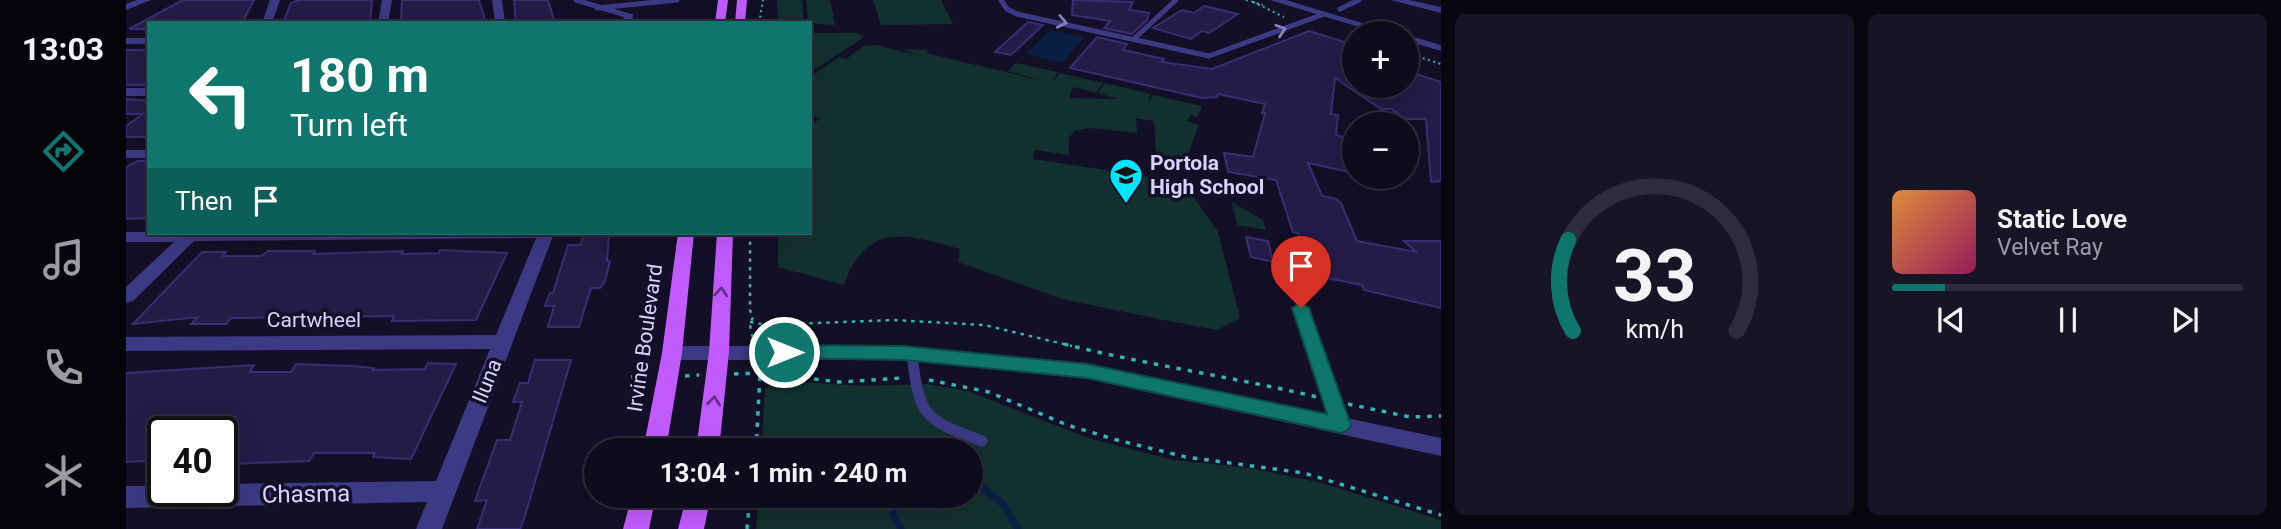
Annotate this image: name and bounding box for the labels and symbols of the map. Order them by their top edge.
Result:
one-way arrow [1056,14,1068,29]
one-way arrow [1275,24,1287,39]
place label: Portola High School [1150,151,1264,199]
school or university icon: Portola High School [1107,156,1145,205]
pin [1271,236,1331,308]
street label: Irvine Boulevard [623,262,667,414]
one-way arrow [713,287,728,298]
street label: Cartwheel [267,308,361,332]
position arrow [747,315,821,389]
street label: Iluna [467,355,507,407]
one-way arrow [706,395,721,406]
speed limit sign: 40 [147,416,238,507]
street label: Chasma [262,479,350,509]

